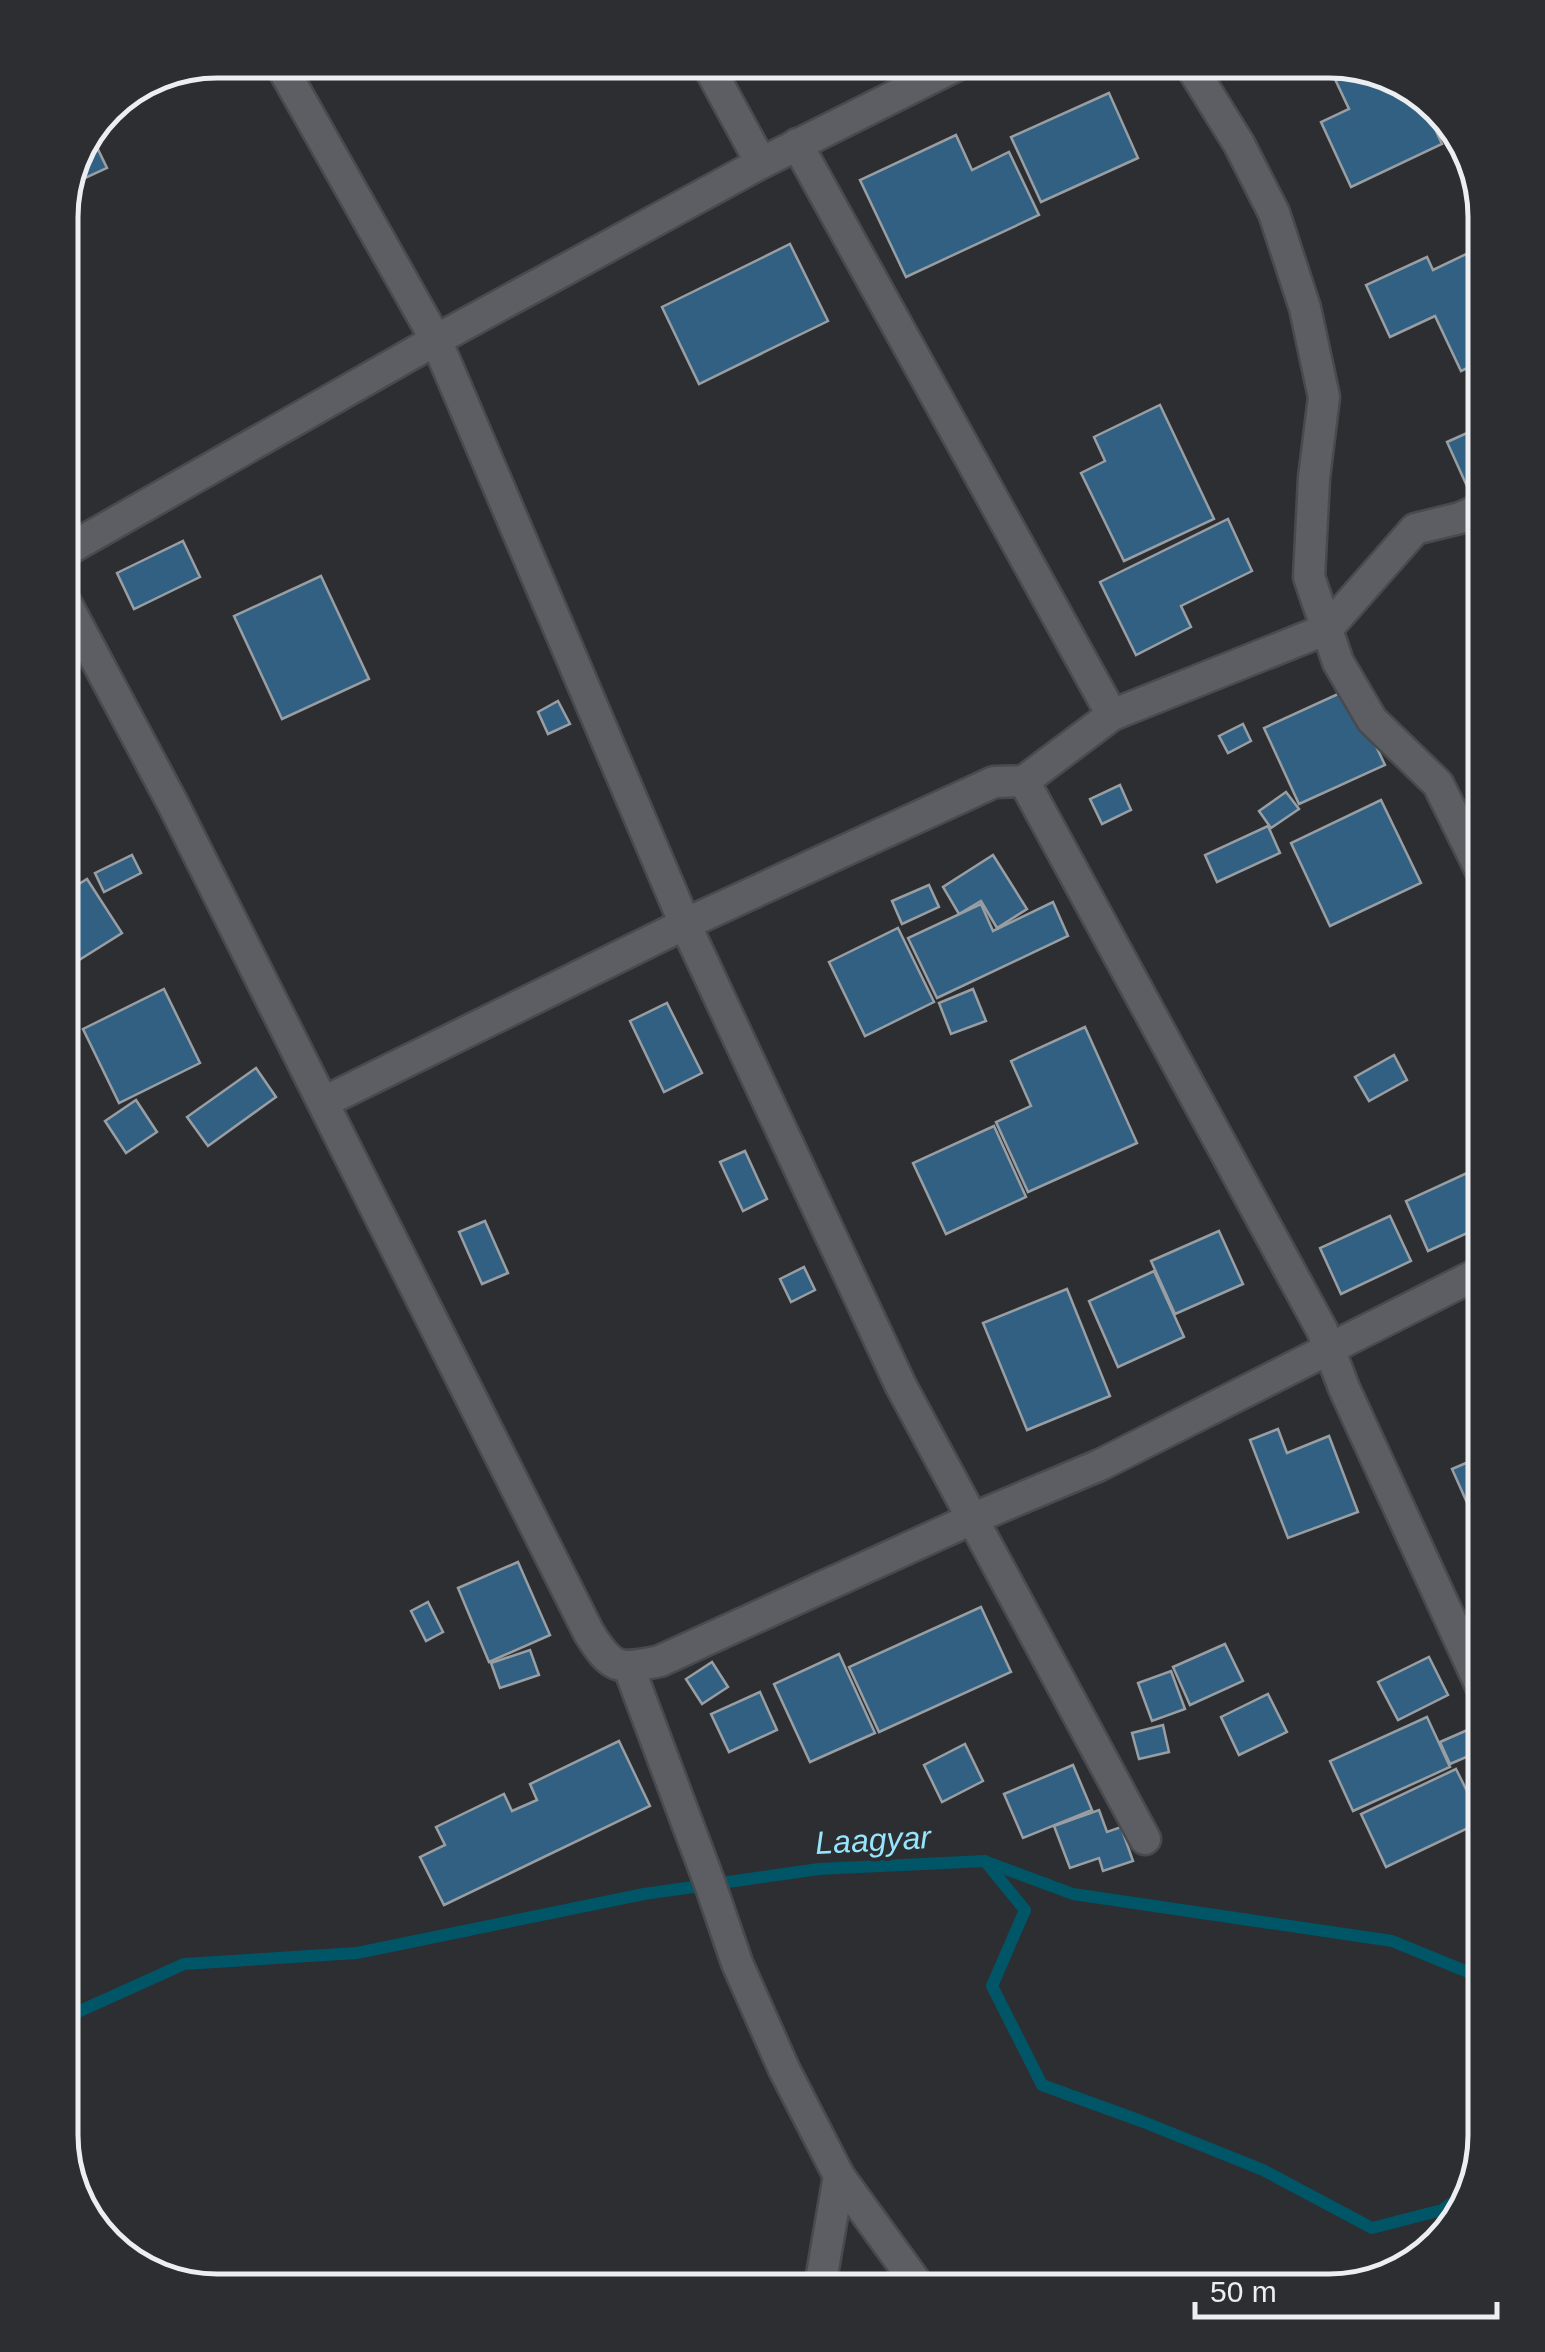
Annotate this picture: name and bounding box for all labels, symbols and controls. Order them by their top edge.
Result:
water label: Laagyar [814,1819,933,1861]
scale bar [1195,2257,1498,2319]
text: 50 m [1210,2275,1277,2308]

